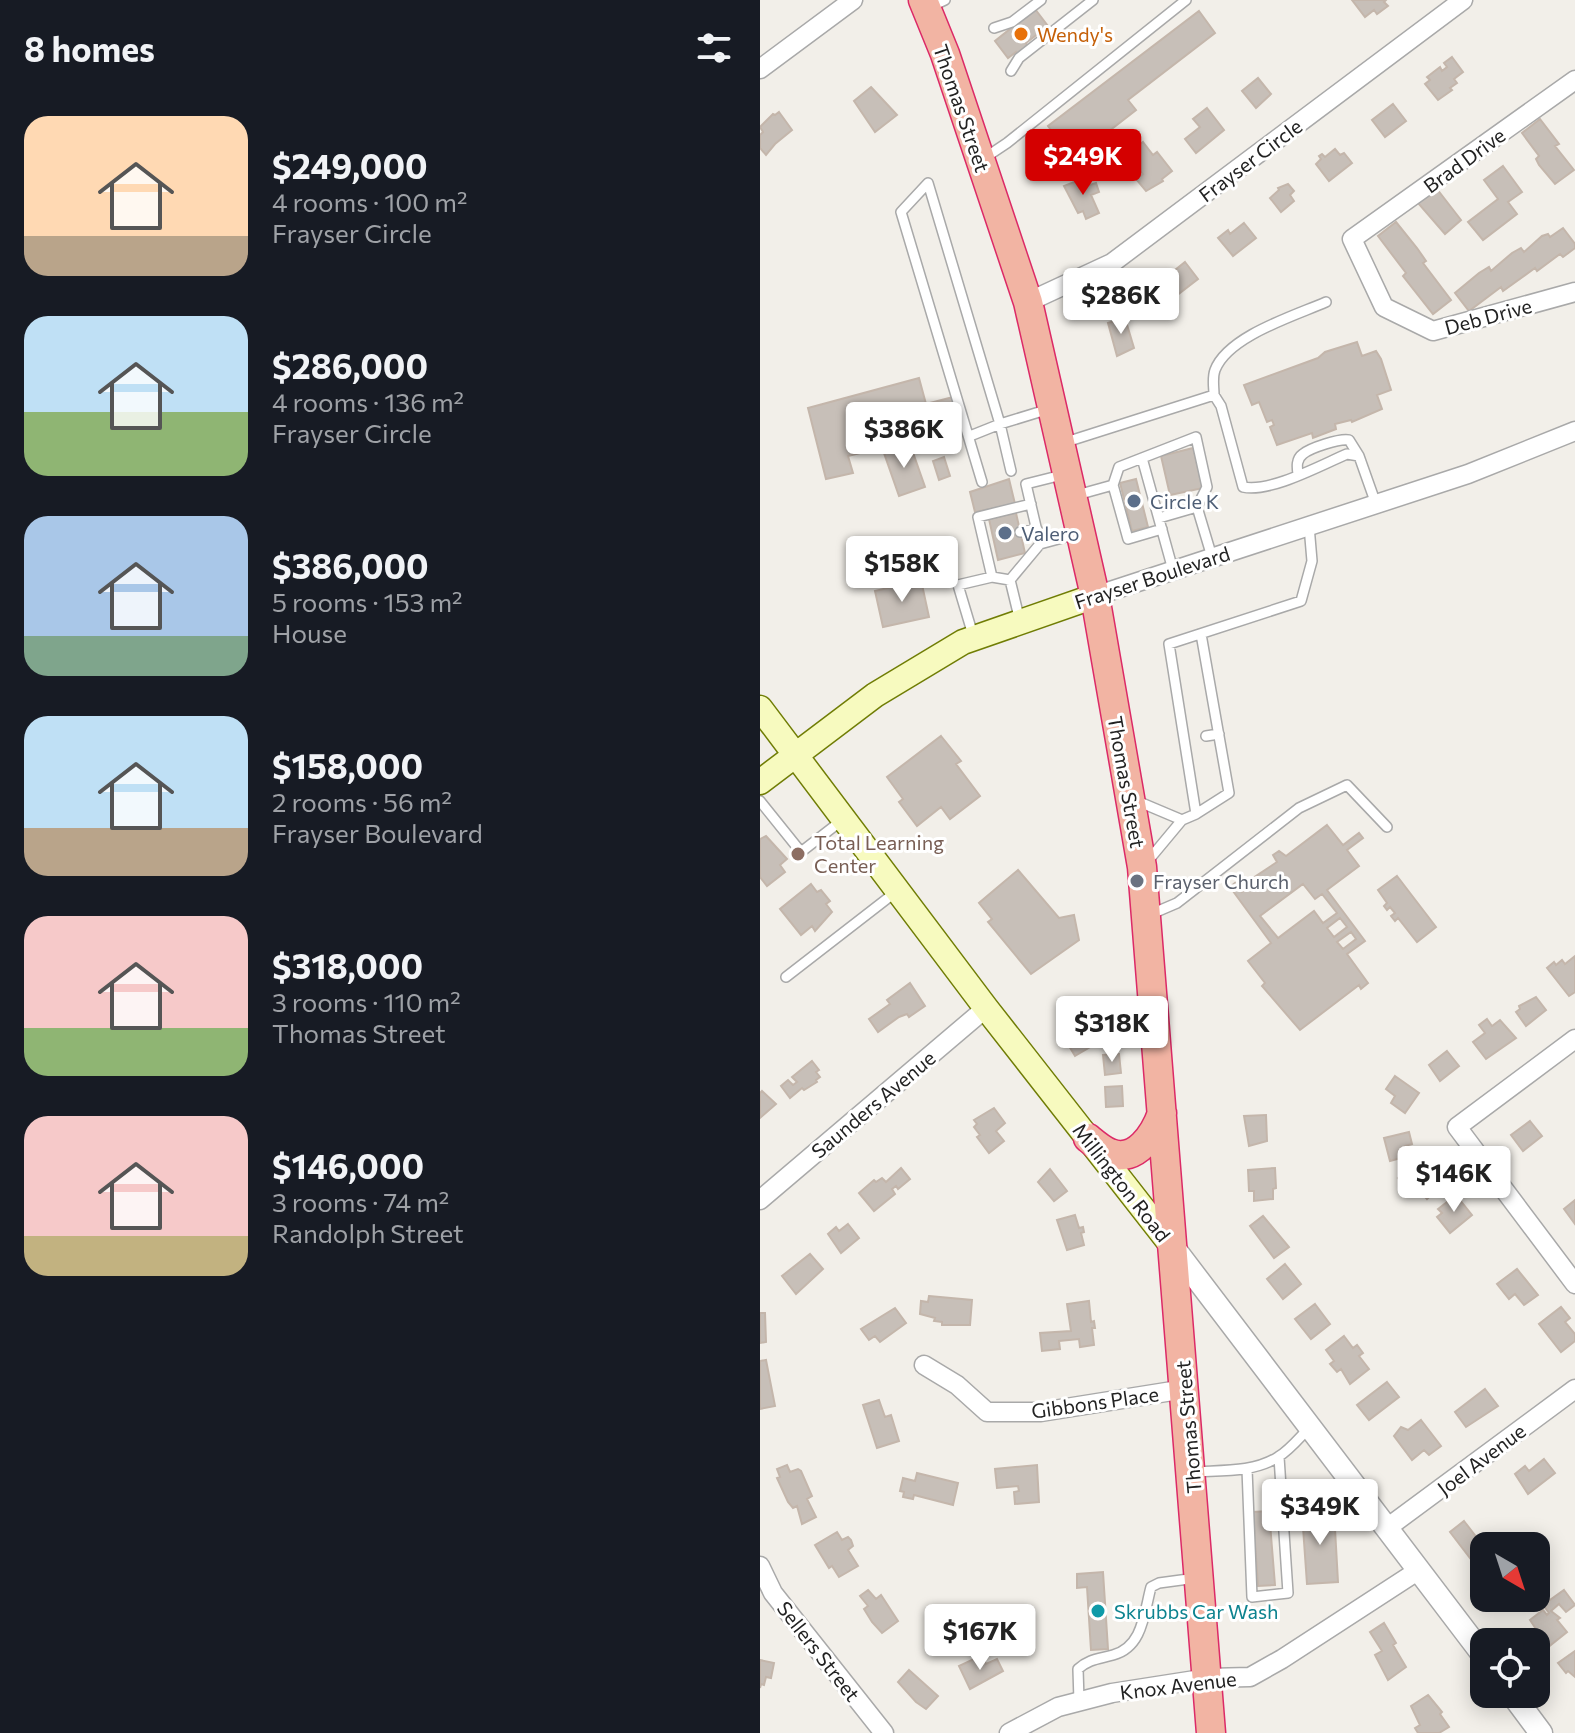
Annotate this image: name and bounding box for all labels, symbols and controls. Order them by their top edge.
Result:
place label: Wendy's [1037,22,1113,46]
marker: Wendy's [1012,25,1030,43]
icon: filters [692,26,736,70]
text: 8 homes [24,27,155,69]
street label: Thomas Street [929,41,995,175]
street label: Frayser Circle [1194,113,1306,207]
street label: Brad Drive [1419,122,1509,198]
pin: $249K [1027,129,1139,197]
text: $249K [1043,139,1123,170]
text: $249,000 [272,144,428,186]
icon: home [88,148,184,244]
text: 4 rooms · 100 m² [272,186,467,217]
text: Frayser Circle [272,217,432,248]
pin: $286K [1065,268,1177,336]
text: $286K [1081,278,1161,309]
street label: Deb Drive [1442,293,1534,339]
text: $286,000 [272,344,428,386]
icon: home [88,348,184,444]
text: 4 rooms · 136 m² [272,386,464,417]
pin: $386K [848,402,960,470]
text: $386K [864,412,944,443]
text: Frayser Circle [272,417,432,448]
place label: Circle K [1150,489,1219,513]
marker: Circle K [1125,492,1143,510]
place label: Valero [1021,521,1079,545]
marker: Valero [996,524,1014,542]
pin: $158K [846,536,958,604]
street label: Frayser Boulevard [1071,541,1233,613]
text: $386,000 [272,544,429,586]
text: $158K [864,546,940,577]
icon: home [88,548,184,644]
text: 5 rooms · 153 m² [272,586,463,617]
text: House [272,617,347,648]
street label: Thomas Street [1104,714,1150,850]
text: $158,000 [272,744,423,786]
icon: home [88,748,184,844]
text: 2 rooms · 56 m² [272,786,452,817]
text: Frayser Boulevard [272,817,483,848]
place label: Total Learning Center [814,830,944,877]
marker: Total Learning Center [789,845,807,863]
place label: Frayser Church [1153,869,1289,893]
marker: Frayser Church [1128,872,1146,890]
text: $318,000 [272,944,423,986]
icon: home [88,948,184,1044]
text: 3 rooms · 110 m² [272,986,461,1017]
pin: $318K [1056,996,1168,1064]
text: $318K [1074,1006,1150,1037]
text: Thomas Street [272,1017,446,1048]
street label: Saunders Avenue [806,1045,940,1163]
street label: Millington Road [1068,1118,1176,1246]
text: $146,000 [272,1144,424,1186]
pin: $146K [1398,1146,1510,1214]
icon: home [88,1148,184,1244]
text: $146K [1416,1156,1492,1187]
text: 3 rooms · 74 m² [272,1186,449,1217]
text: Randolph Street [272,1217,464,1248]
street label: Thomas Street [1170,1359,1206,1495]
street label: Gibbons Place [1030,1381,1160,1423]
street label: Joel Avenue [1432,1418,1530,1500]
pin: $349K [1264,1479,1376,1547]
text: $349K [1280,1489,1360,1520]
north arrow [1470,1532,1550,1612]
map controls [1470,1532,1550,1708]
street label: Sellers Street [773,1596,865,1706]
place label: Skrubbs Car Wash [1114,1599,1278,1623]
marker: Skrubbs Car Wash [1089,1602,1107,1620]
pin: $167K [924,1604,1036,1672]
text: $167K [943,1614,1017,1645]
button: locate [1470,1628,1550,1708]
street label: Knox Avenue [1118,1666,1238,1704]

